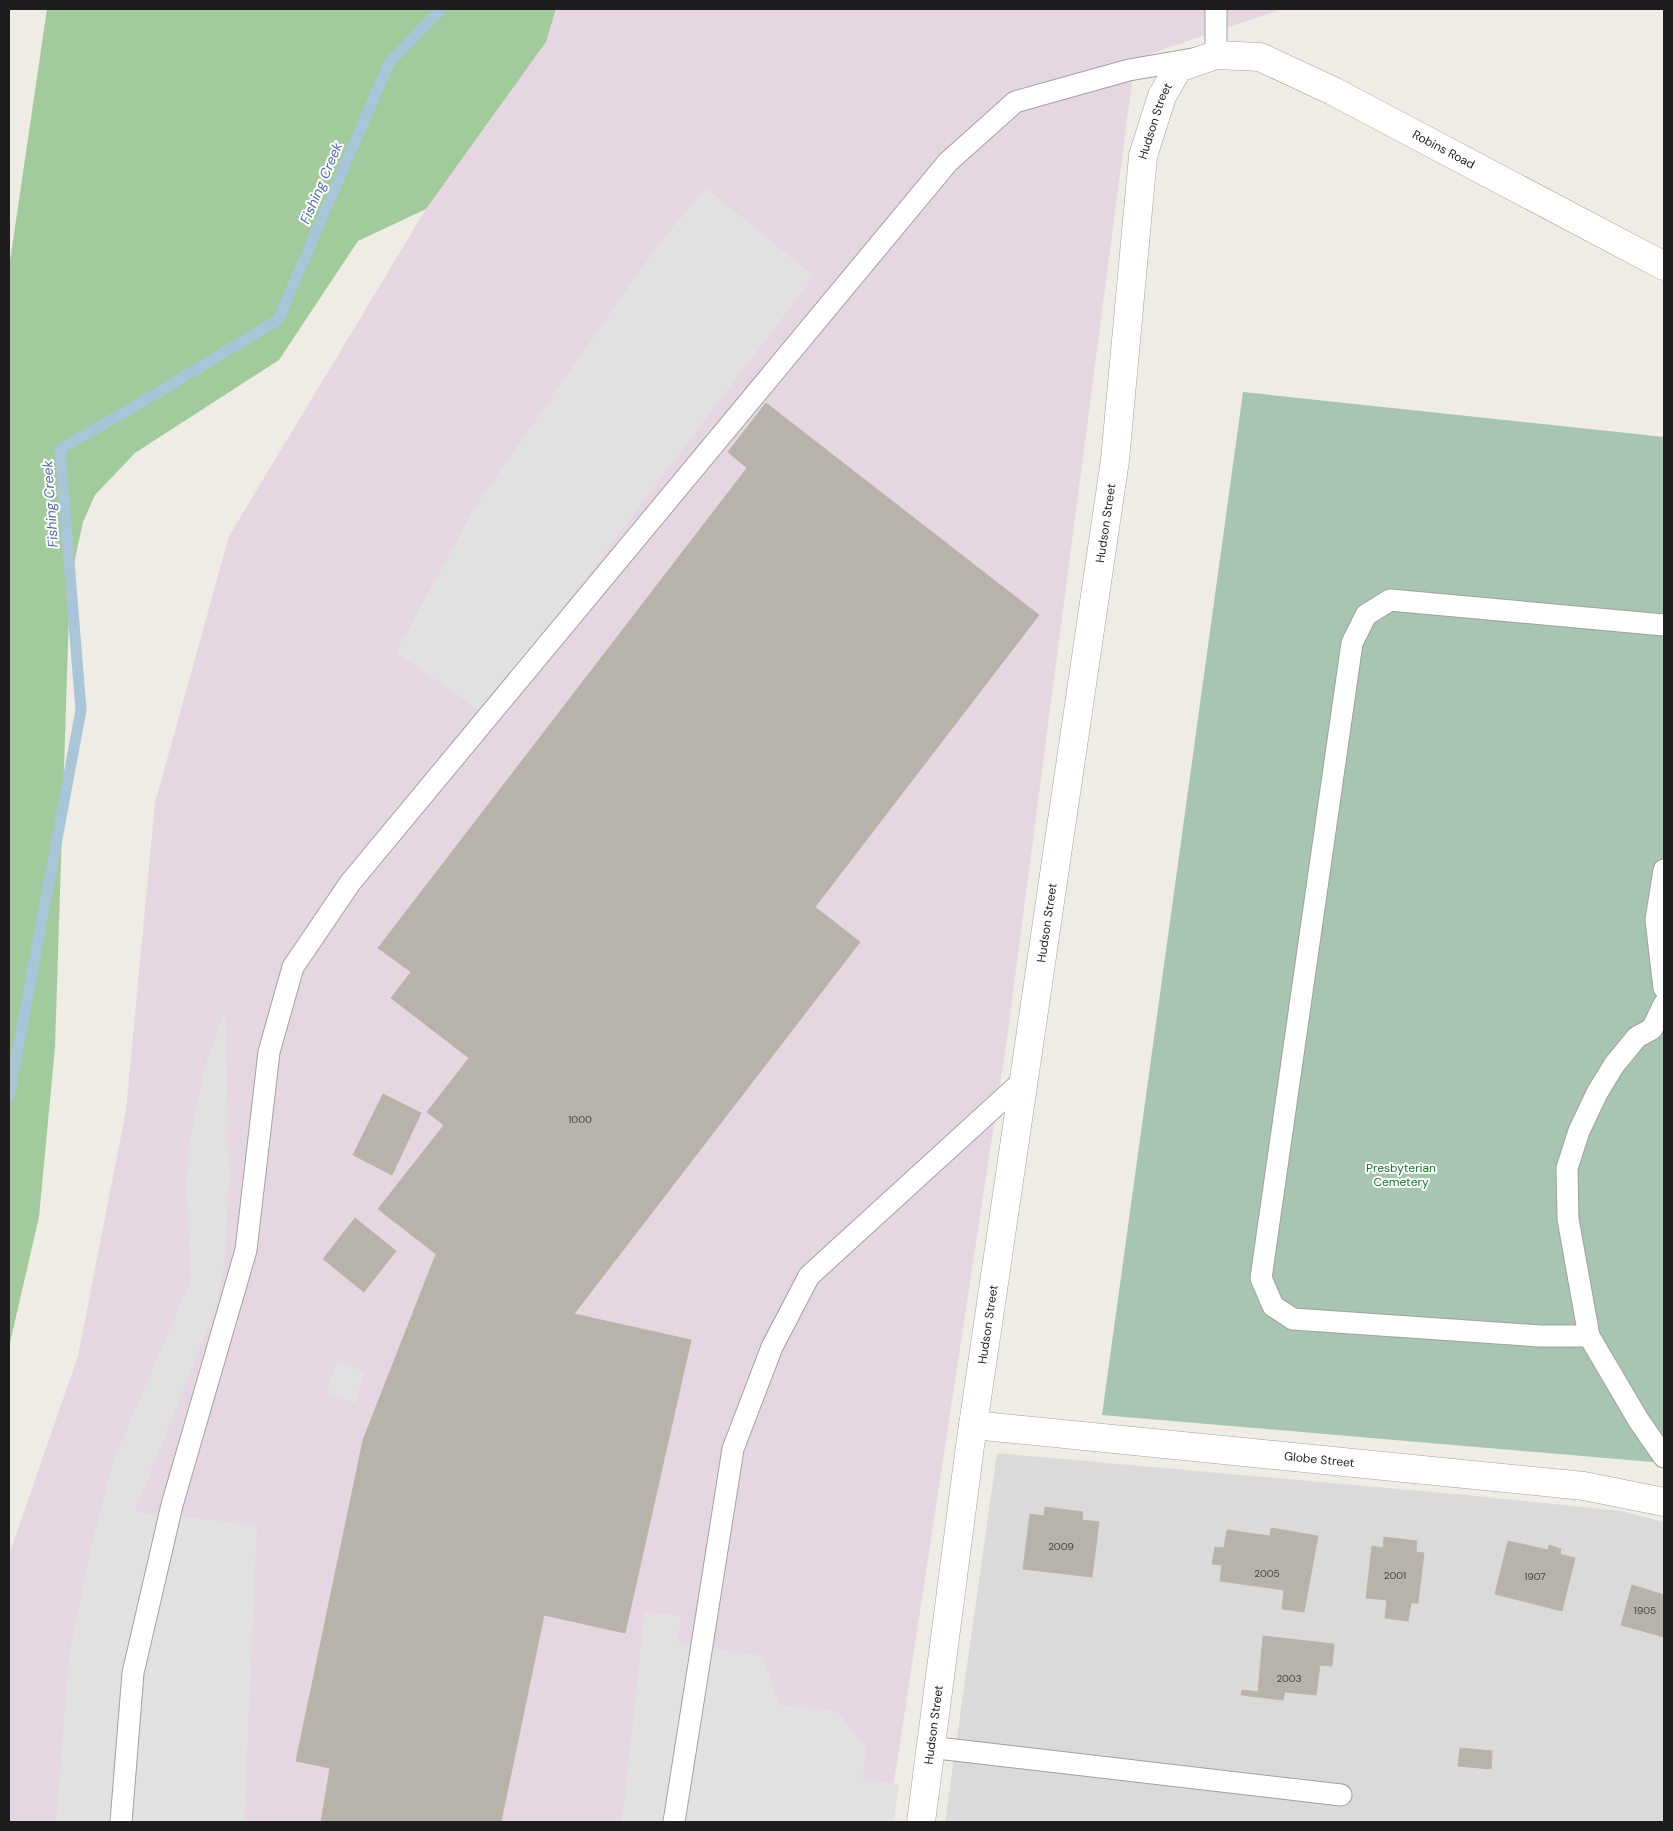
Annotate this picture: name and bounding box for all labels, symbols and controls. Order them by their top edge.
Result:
street label: Hudson Street [1134,80,1176,161]
street label: Robins Road [1410,126,1477,172]
water label: Fishing Creek [296,139,347,227]
water label: Fishing Creek [38,459,62,548]
street label: Hudson Street [1092,482,1119,564]
street label: Hudson Street [1033,882,1061,964]
house number: 1000 [568,1113,592,1126]
park label: Presbyterian Cemetery [1366,1160,1436,1190]
street label: Hudson Street [974,1284,1002,1365]
street label: Globe Street [1283,1448,1355,1471]
house number: 2009 [1048,1540,1074,1553]
house number: 2005 [1254,1567,1280,1580]
house number: 2001 [1384,1569,1406,1582]
house number: 1907 [1524,1570,1546,1583]
house number: 1905 [1634,1604,1656,1617]
house number: 2003 [1276,1672,1302,1685]
street label: Hudson Street [921,1684,947,1765]

